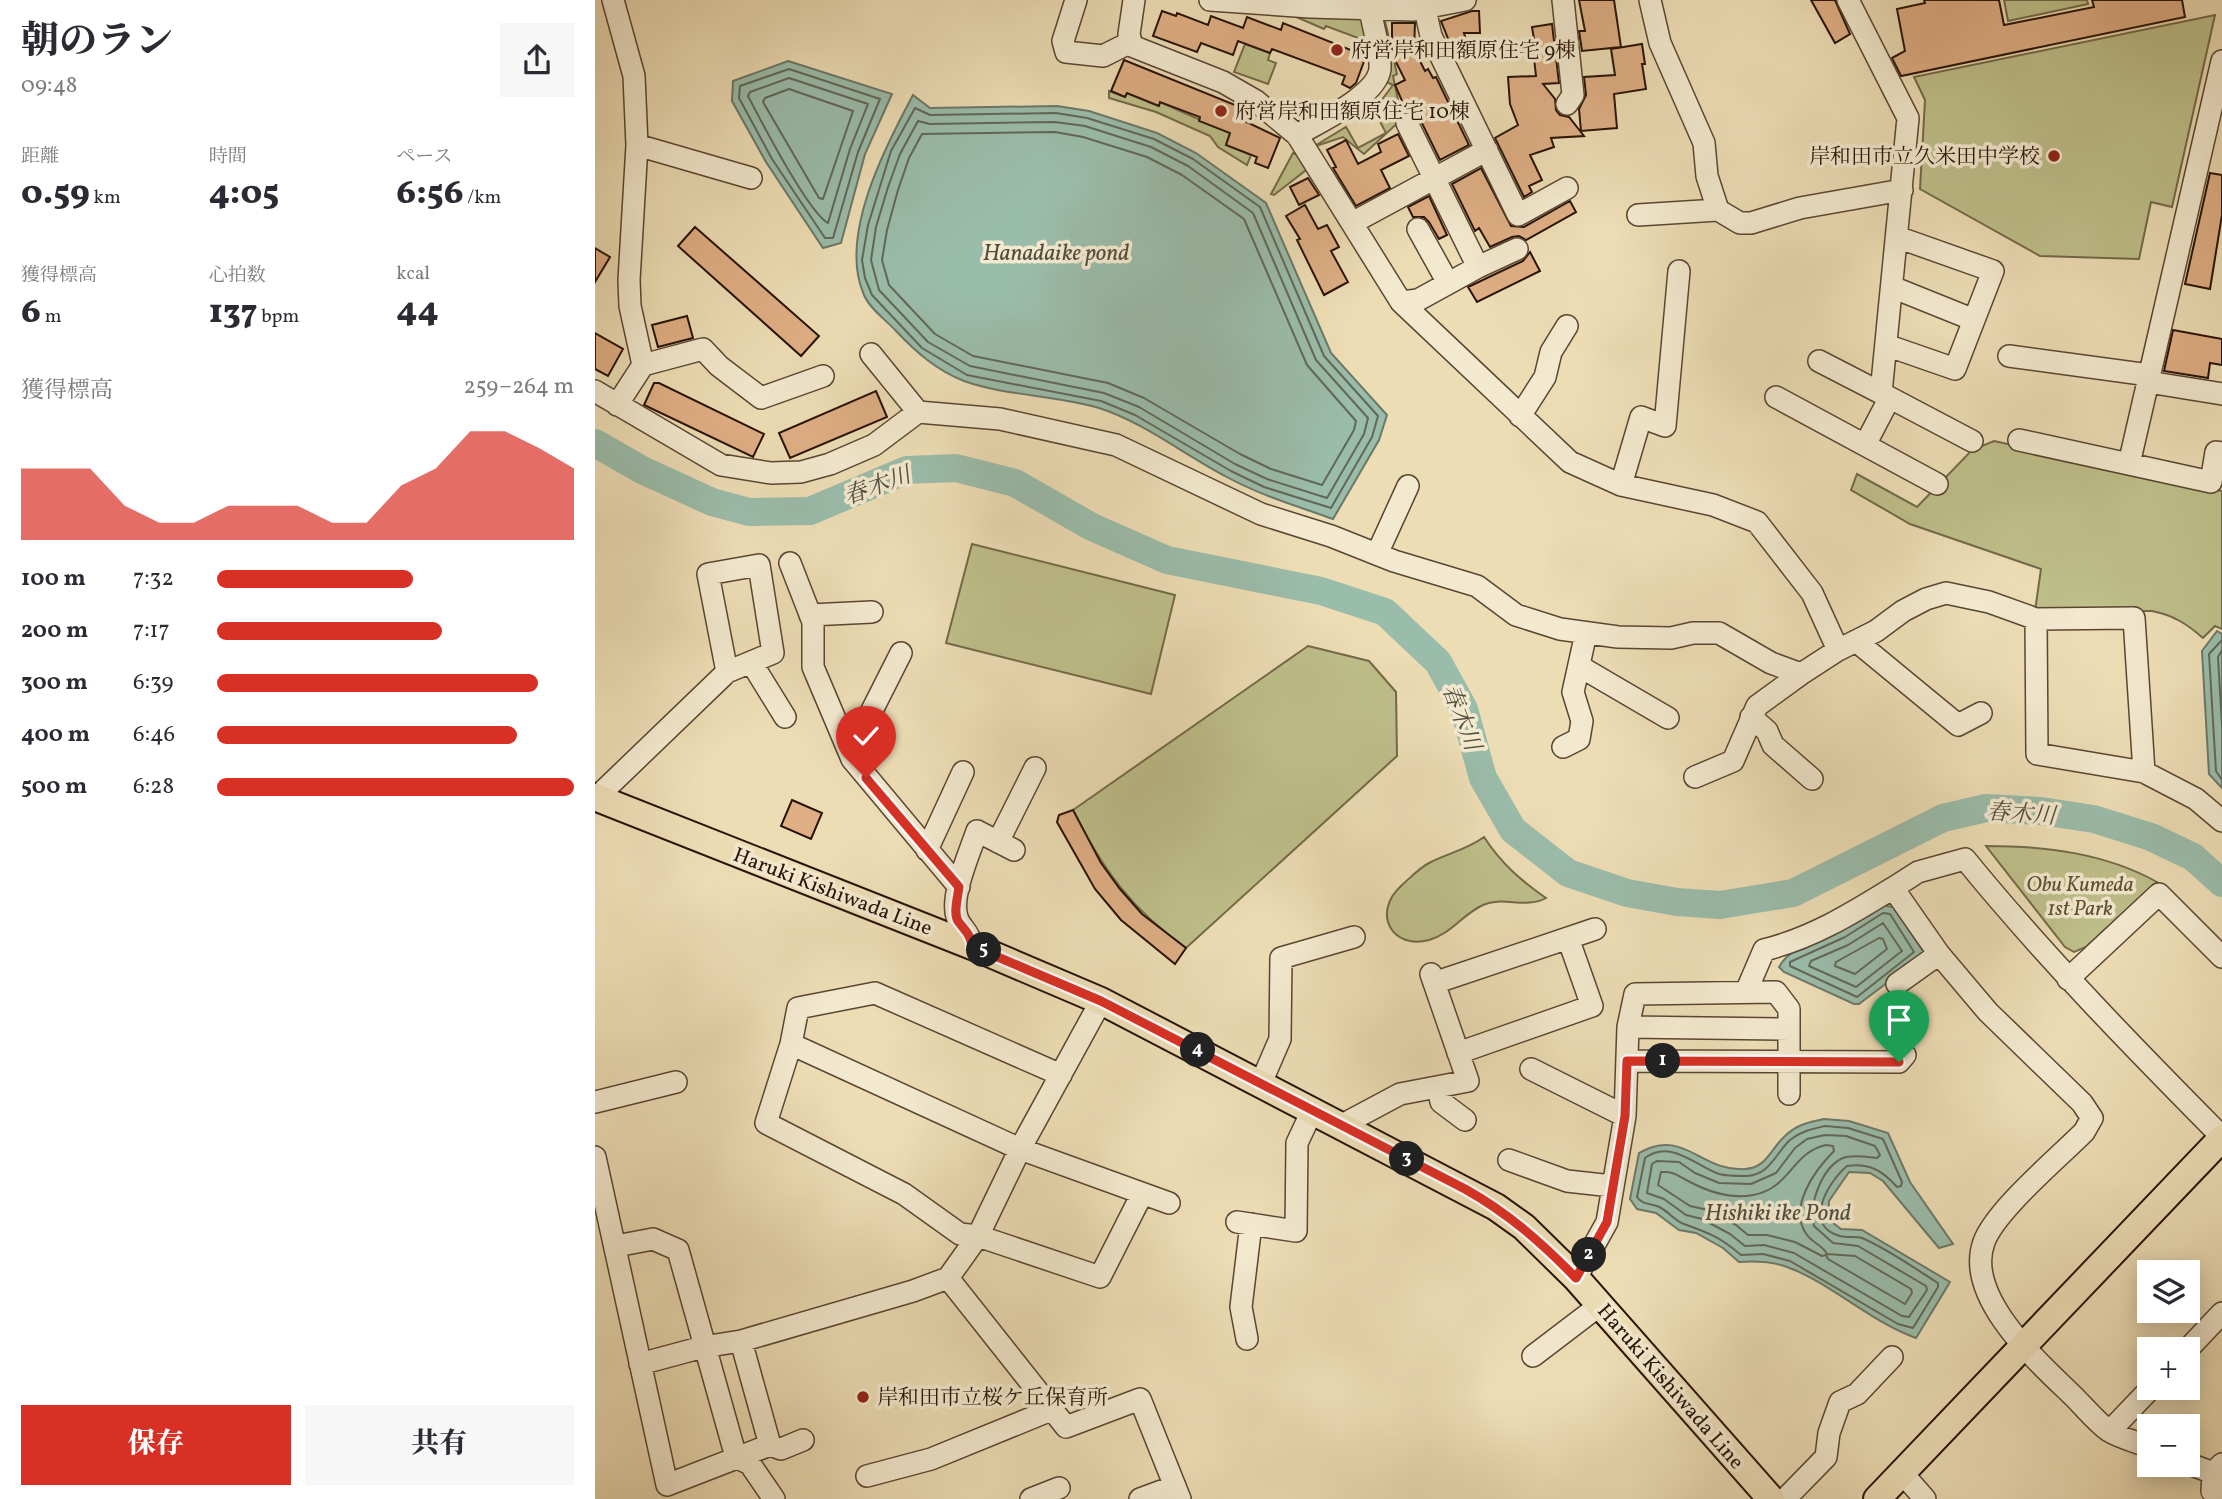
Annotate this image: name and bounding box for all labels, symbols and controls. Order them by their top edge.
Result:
text: 朝のラン [21,17,173,70]
button: share [500,23,574,97]
place label: 府営岸和田額原住宅 9棟 [1351,37,1576,66]
marker: 府営岸和田額原住宅 9棟 [1329,42,1345,58]
text: 09:48 [21,70,77,102]
place label: 府営岸和田額原住宅 10棟 [1235,98,1470,127]
marker: 府営岸和田額原住宅 10棟 [1213,103,1229,119]
place label: 岸和田市立久米田中学校 [1809,143,2040,172]
text: 距離 [21,144,59,170]
text: 時間 [209,144,247,170]
text: ペース [396,144,452,170]
marker: 岸和田市立久米田中学校 [2046,148,2062,164]
text: 0.59 [21,170,90,218]
text: 4:05 [209,170,279,218]
text: 6:56 [396,170,464,218]
text: km [90,185,121,211]
text: /km [464,185,501,211]
water label: Hanadaike pond [983,238,1129,270]
text: kcal [396,261,430,287]
text: 獲得標高 [21,263,97,289]
text: 心拍数 [209,263,266,289]
text: 44 [396,287,439,335]
text: 6 [21,289,41,337]
text: 137 [209,289,257,337]
text: m [41,304,61,330]
text: bpm [257,304,299,330]
text: 259–264 m [463,371,574,403]
text: 獲得標高 [21,375,113,407]
water label: 春木川 [840,459,918,514]
text: 100 m [21,563,86,595]
text: 7:32 [133,563,174,595]
text: 200 m [21,615,88,647]
text: 7:17 [133,615,170,647]
text: 300 m [21,667,88,699]
text: 6:39 [133,667,173,699]
water label: 春木川 [1433,680,1489,758]
pin [836,706,896,778]
icon: check [847,717,885,755]
text: 400 m [21,719,90,751]
text: 6:46 [133,719,175,751]
text: 500 m [21,771,87,803]
text: 6:28 [133,771,174,803]
water label: 春木川 [1985,797,2059,834]
street label: Haruki Kishiwada Line [729,841,936,944]
park label: Obu Kumeda 1st Park [2026,871,2134,924]
pin: 5 [967,932,1001,968]
text: 5 [979,936,988,962]
pin [1869,990,1929,1062]
icon: arrive [1880,1001,1918,1039]
pin: 4 [1181,1032,1215,1068]
text: 4 [1192,1036,1203,1062]
pin: 1 [1645,1044,1681,1078]
text: 1 [1659,1047,1666,1073]
pin: 3 [1389,1142,1425,1176]
text: 3 [1402,1145,1411,1171]
water label: Hishiki ike Pond [1705,1198,1851,1230]
pin: 2 [1571,1238,1607,1272]
text: 2 [1584,1241,1593,1267]
map controls [2137,1260,2200,1477]
button: layers [2137,1260,2200,1323]
street label: Haruki Kishiwada Line [1590,1298,1750,1476]
button: + [2137,1337,2200,1400]
place label: 岸和田市立桜ケ丘保育所 [877,1384,1108,1413]
marker: 岸和田市立桜ケ丘保育所 [855,1389,871,1405]
button: 保存 [21,1405,291,1485]
button: 共有 [305,1405,574,1485]
button: − [2137,1414,2200,1477]

